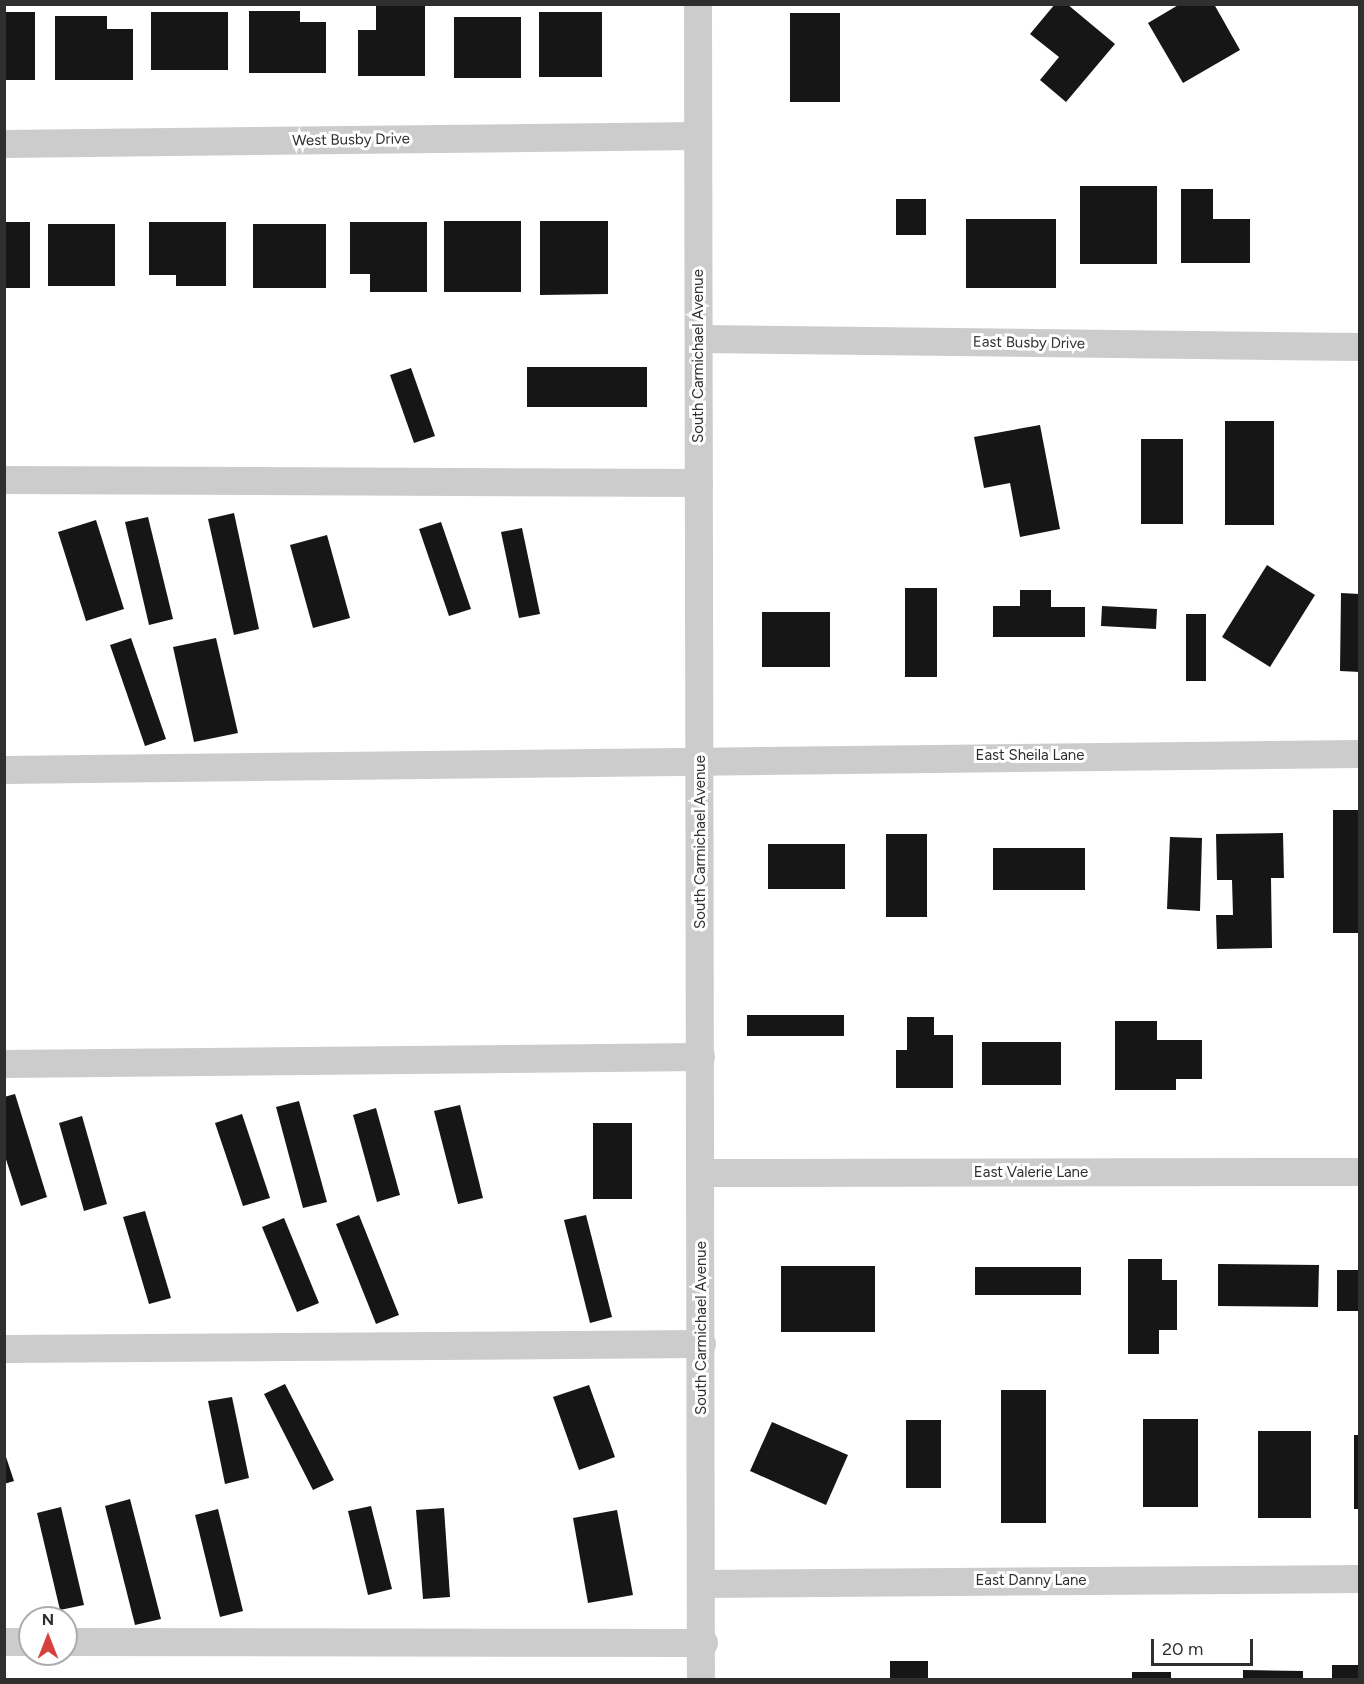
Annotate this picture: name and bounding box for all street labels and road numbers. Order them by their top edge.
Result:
street label: West Busby Drive [292,130,410,150]
street label: South Carmichael Avenue [690,269,708,443]
street label: East Busby Drive [973,333,1085,353]
street label: East Sheila Lane [976,747,1084,765]
street label: South Carmichael Avenue [692,755,710,929]
street label: East Valerie Lane [974,1164,1088,1182]
street label: South Carmichael Avenue [693,1241,711,1415]
street label: East Danny Lane [975,1572,1087,1590]

